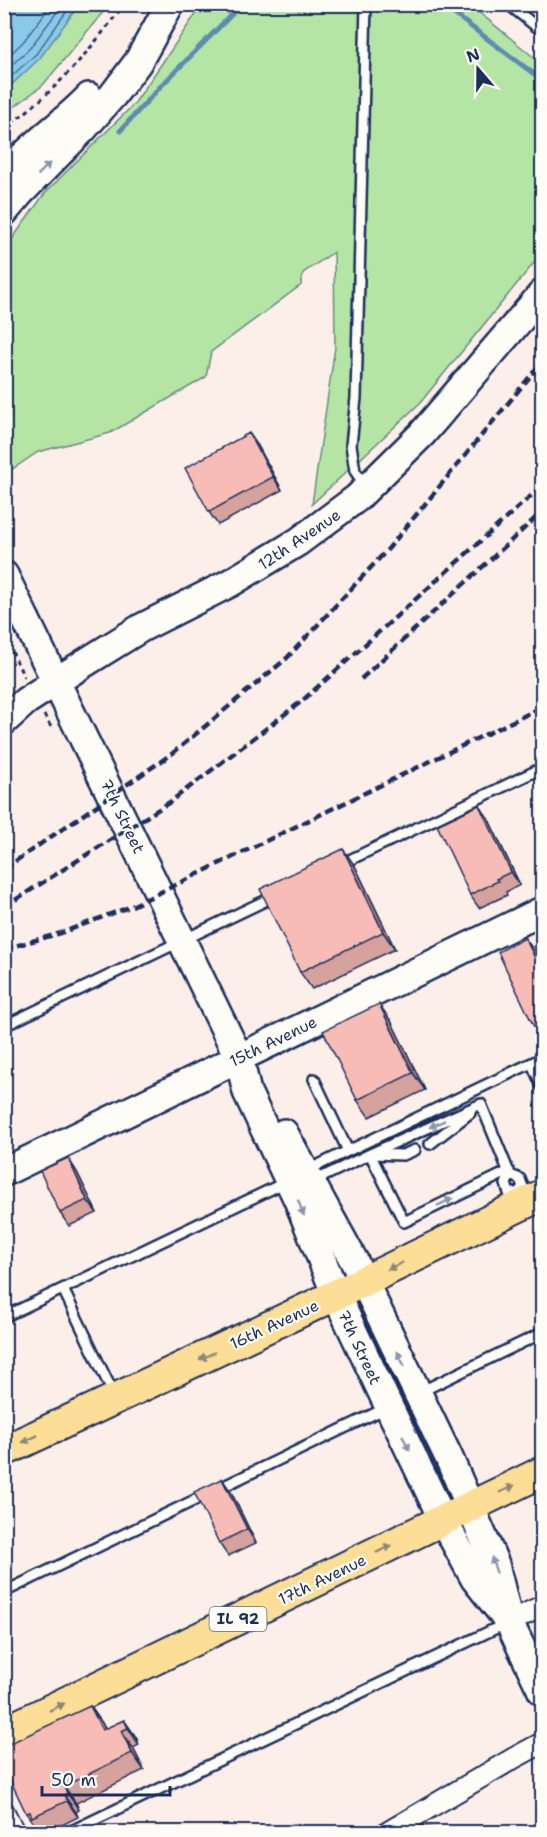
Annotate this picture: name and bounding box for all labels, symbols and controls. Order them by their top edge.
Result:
north arrow [448,39,508,99]
text: N [463,43,483,67]
one-way arrow [36,162,50,176]
street label: 12th Avenue [254,504,345,575]
street label: 7th Street [96,776,150,857]
street label: 15th Avenue [226,1011,320,1072]
one-way arrow [427,1119,445,1129]
one-way arrow [437,1197,454,1206]
one-way arrow [297,1199,307,1217]
one-way arrow [387,1261,404,1271]
street label: 16th Avenue [226,1295,322,1354]
street label: 7th Street [333,1306,386,1388]
one-way arrow [397,1350,406,1367]
one-way arrow [198,1351,215,1360]
one-way arrow [22,1434,39,1443]
one-way arrow [401,1434,410,1451]
one-way arrow [498,1485,515,1494]
one-way arrow [376,1544,393,1553]
street label: 17th Avenue [275,1549,370,1610]
one-way arrow [489,1556,499,1574]
road number: IL 92 [210,1607,266,1631]
one-way arrow [49,1702,66,1711]
scale bar [42,1759,170,1797]
text: 50 m [51,1768,96,1792]

